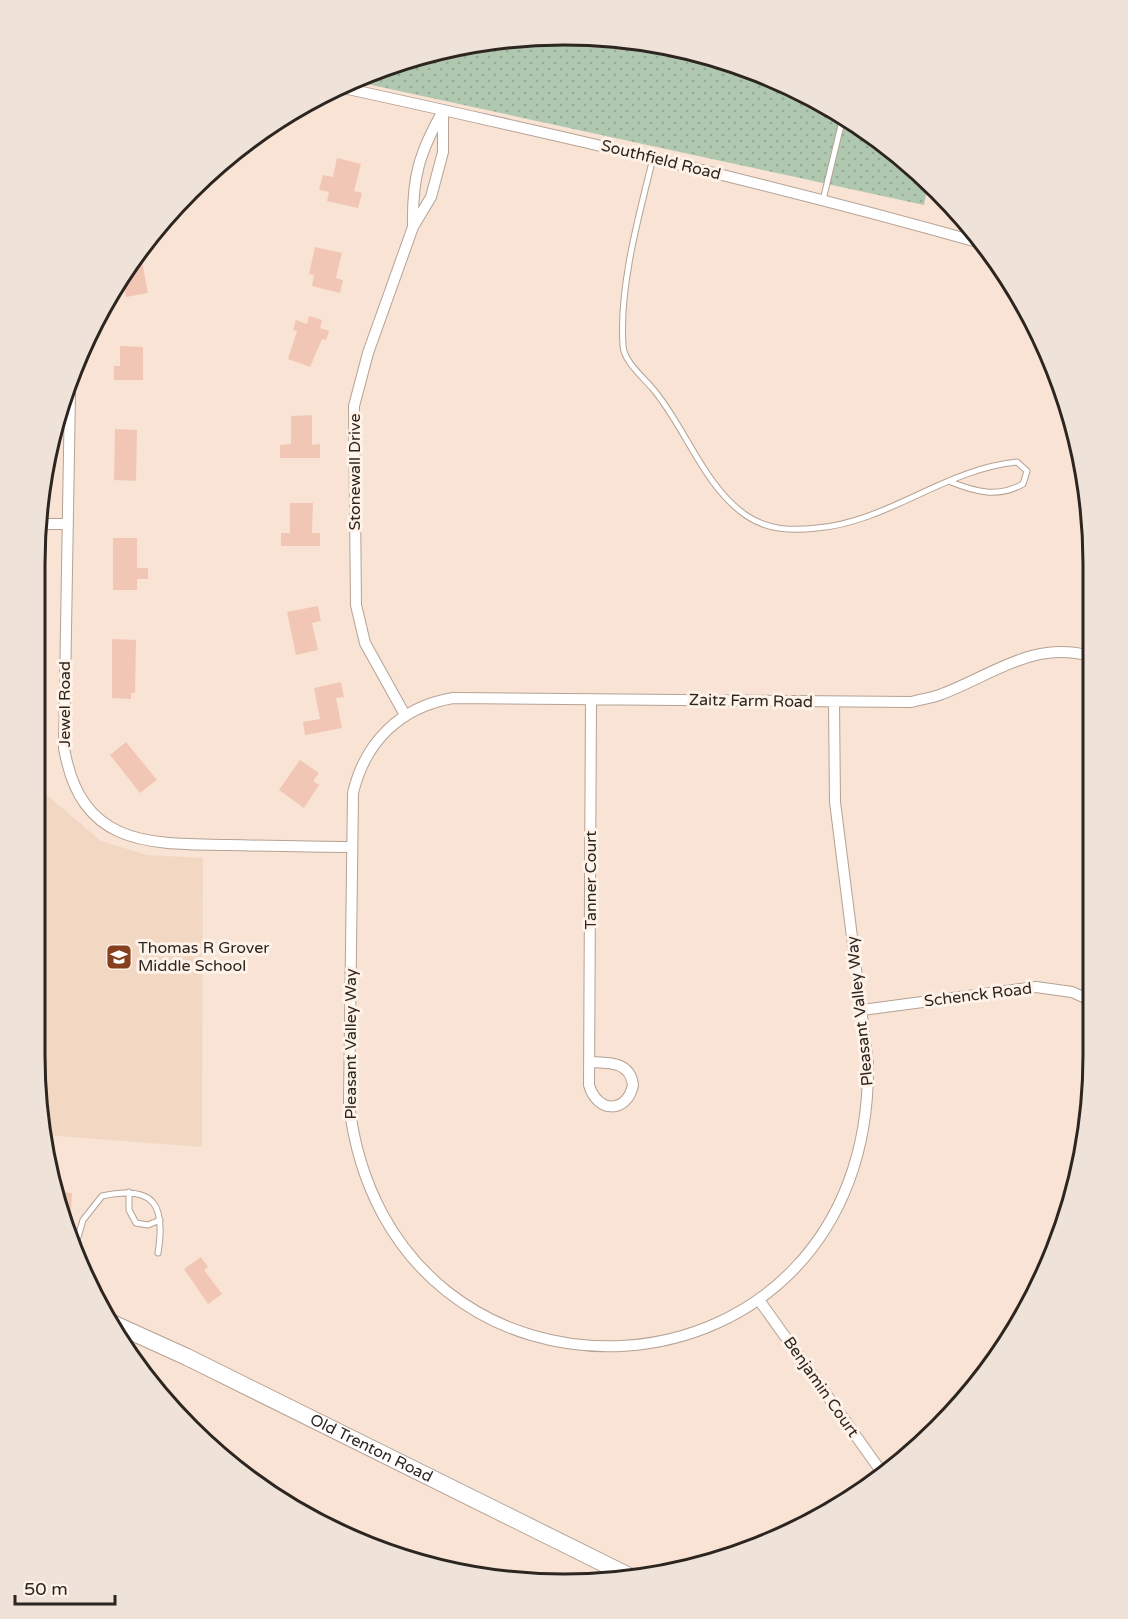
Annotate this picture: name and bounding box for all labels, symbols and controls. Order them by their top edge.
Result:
street label: Southfield Road [599,135,723,185]
street label: Stonewall Drive [345,413,365,531]
street label: Jewel Road [55,661,75,747]
street label: Zaitz Farm Road [689,690,813,712]
street label: Tanner Court [581,831,601,929]
street label: Pleasant Valley Way [842,934,878,1087]
place label: Thomas R Grover Middle School [138,938,270,976]
school or university icon: Thomas R Grover Middle School [104,942,134,972]
street label: Pleasant Valley Way [341,968,361,1120]
street label: Schenck Road [923,978,1033,1012]
street label: Benjamin Court [779,1333,863,1441]
street label: Old Trenton Road [307,1410,436,1487]
scale bar [15,1568,116,1606]
text: 50 m [24,1578,68,1600]

